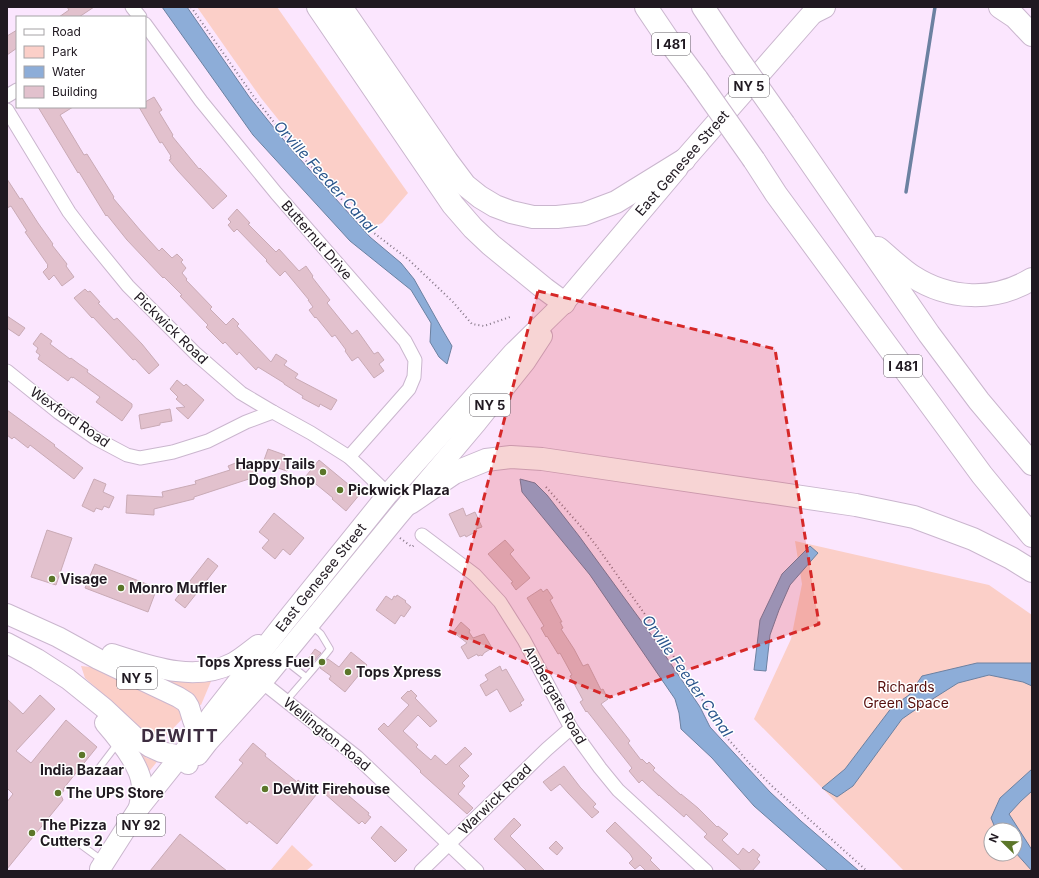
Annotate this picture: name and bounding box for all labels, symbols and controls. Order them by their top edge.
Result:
legend [16,16,146,108]
text: Road [52,24,81,39]
road number: I 481 [652,33,690,55]
text: Park [52,44,78,59]
text: Water [52,64,86,79]
road number: NY 5 [729,75,769,97]
text: Building [52,84,97,99]
street label: East Genesee Street [631,106,732,219]
water label: Orville Feeder Canal [270,117,381,237]
street label: Butternut Drive [278,197,356,283]
street label: Pickwick Road [131,288,212,367]
road number: I 481 [884,355,922,377]
street label: Wexford Road [27,383,113,450]
road number: NY 5 [470,394,510,416]
place label: Happy Tails Dog Shop [235,455,315,488]
marker: Happy Tails Dog Shop [318,467,328,477]
place label: Pickwick Plaza [348,481,450,498]
marker: Pickwick Plaza [335,485,345,495]
street label: East Genesee Street [272,519,369,635]
place label: Visage [60,570,107,587]
marker: Visage [47,574,57,584]
place label: Monro Muffler [129,579,227,596]
marker: Monro Muffler [116,583,126,593]
water label: Orville Feeder Canal [638,611,737,741]
street label: Ambergate Road [520,643,590,747]
place label: Tops Xpress Fuel [197,653,314,670]
marker: Tops Xpress Fuel [317,657,327,667]
place label: Tops Xpress [356,663,442,680]
road number: NY 5 [117,667,157,689]
marker: Tops Xpress [343,667,353,677]
park label: Richards Green Space [863,678,949,711]
street label: Wellington Road [280,693,374,774]
district label: DEWITT [141,725,219,746]
marker: India Bazaar [77,750,87,760]
street label: Warwick Road [455,760,535,838]
place label: India Bazaar [40,761,124,778]
place label: DeWitt Firehouse [273,780,390,797]
place label: The UPS Store [66,784,164,801]
marker: DeWitt Firehouse [260,784,270,794]
marker: The UPS Store [53,788,63,798]
road number: NY 92 [117,814,165,836]
place label: The Pizza Cutters 2 [40,816,107,849]
north arrow [983,822,1023,862]
marker: The Pizza Cutters 2 [27,828,37,838]
text: N [986,831,1002,845]

